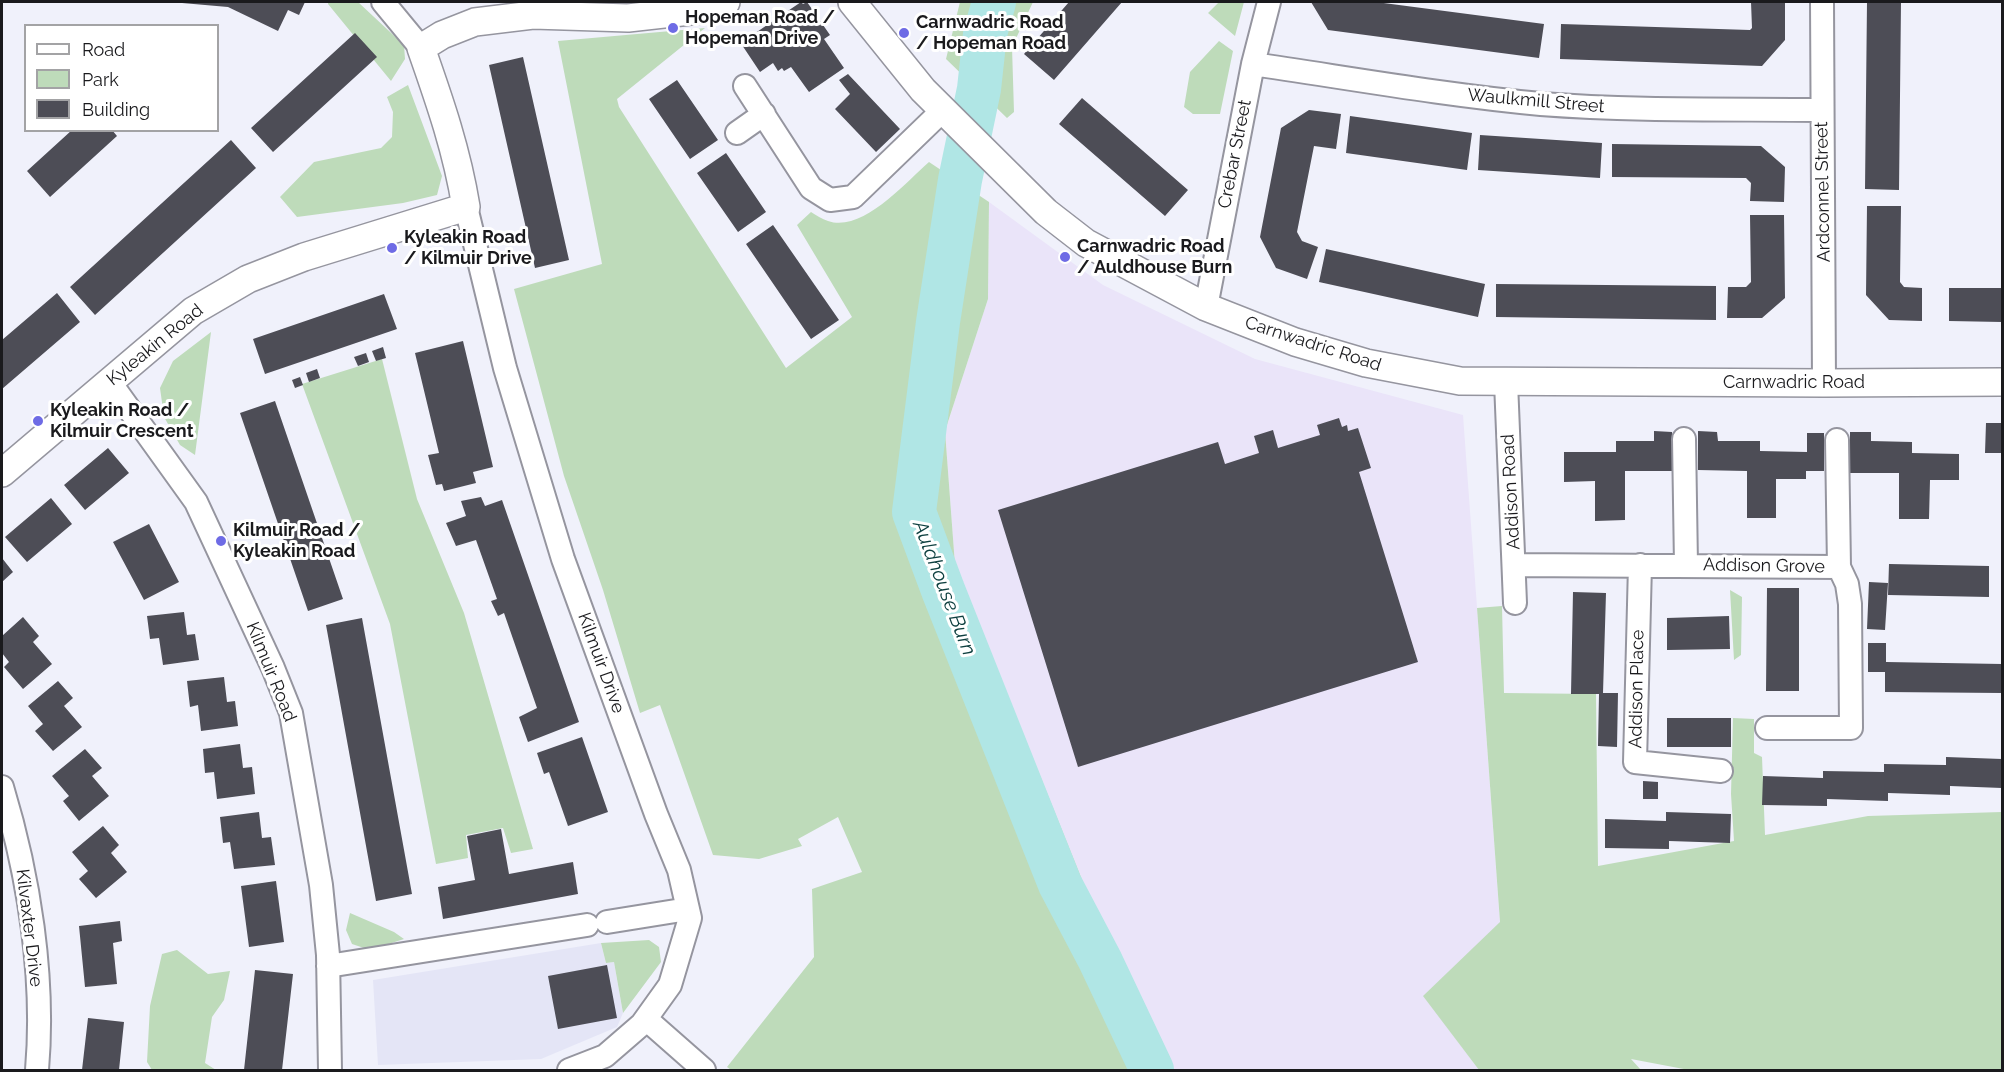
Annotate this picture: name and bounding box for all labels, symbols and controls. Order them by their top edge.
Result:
place label: Hopeman Road / Hopeman Drive [685,7,835,50]
place label: Carnwadric Road / Hopeman Road [916,12,1066,54]
marker: Hopeman Road / Hopeman Drive [666,21,680,35]
legend [24,24,219,132]
marker: Carnwadric Road / Hopeman Road [897,26,911,40]
text: Road [82,39,125,60]
text: Park [82,69,119,90]
street label: Waulkmill Street [1467,84,1605,118]
street label: Crebar Street [1214,98,1256,210]
text: Building [82,99,150,120]
street label: Ardconnel Street [1811,121,1835,263]
place label: Kyleakin Road / Kilmuir Drive [404,227,532,270]
place label: Carnwadric Road / Auldhouse Burn [1077,236,1232,278]
marker: Kyleakin Road / Kilmuir Drive [385,241,399,255]
marker: Carnwadric Road / Auldhouse Burn [1058,250,1072,264]
street label: Kyleakin Road [102,300,208,390]
street label: Carnwadric Road [1242,312,1384,376]
street label: Carnwadric Road [1723,372,1865,394]
place label: Kyleakin Road / Kilmuir Crescent [50,400,194,442]
marker: Kyleakin Road / Kilmuir Crescent [31,414,45,428]
street label: Addison Road [1497,434,1525,550]
water label: Auldhouse Burn [907,517,981,659]
place label: Kilmuir Road / Kyleakin Road [233,520,360,562]
marker: Kilmuir Road / Kyleakin Road [214,534,228,548]
street label: Addison Grove [1703,554,1825,578]
street label: Kilmuir Drive [573,610,629,716]
street label: Kilmuir Road [241,619,301,725]
street label: Addison Place [1625,629,1649,749]
street label: Kilvaxter Drive [11,868,47,988]

